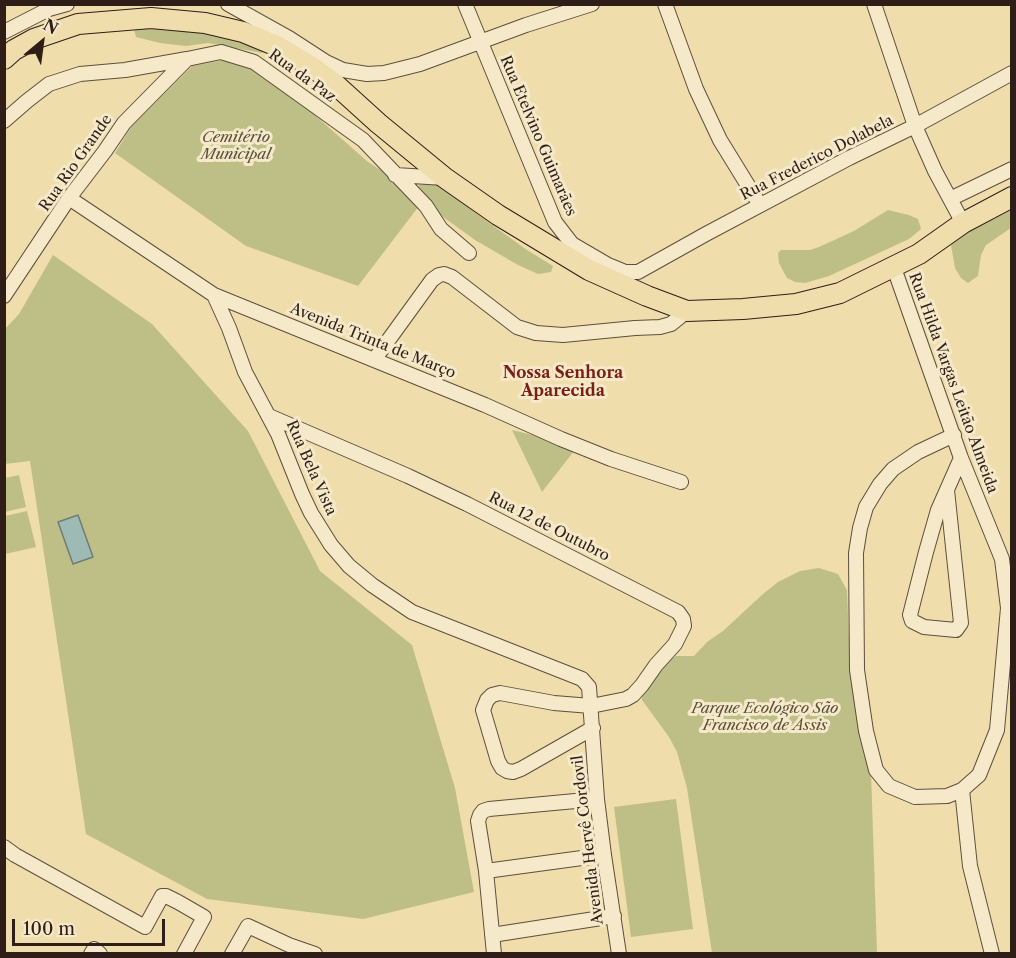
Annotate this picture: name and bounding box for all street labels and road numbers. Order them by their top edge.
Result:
street label: Rua da Paz [265,46,339,106]
street label: Rua Etelvino Guimarães [496,53,580,219]
street label: Rua Rio Grande [36,111,116,215]
street label: Rua Frederico Dolabela [737,112,897,204]
street label: Rua Hilda Vargas Leitão Almeida [905,270,1001,496]
street label: Avenida Trinta de Março [288,300,458,382]
street label: Rua Bela Vista [282,418,340,518]
street label: Rua 12 de Outubro [486,489,612,565]
street label: Avenida Hervê Cordovil [569,754,607,926]

